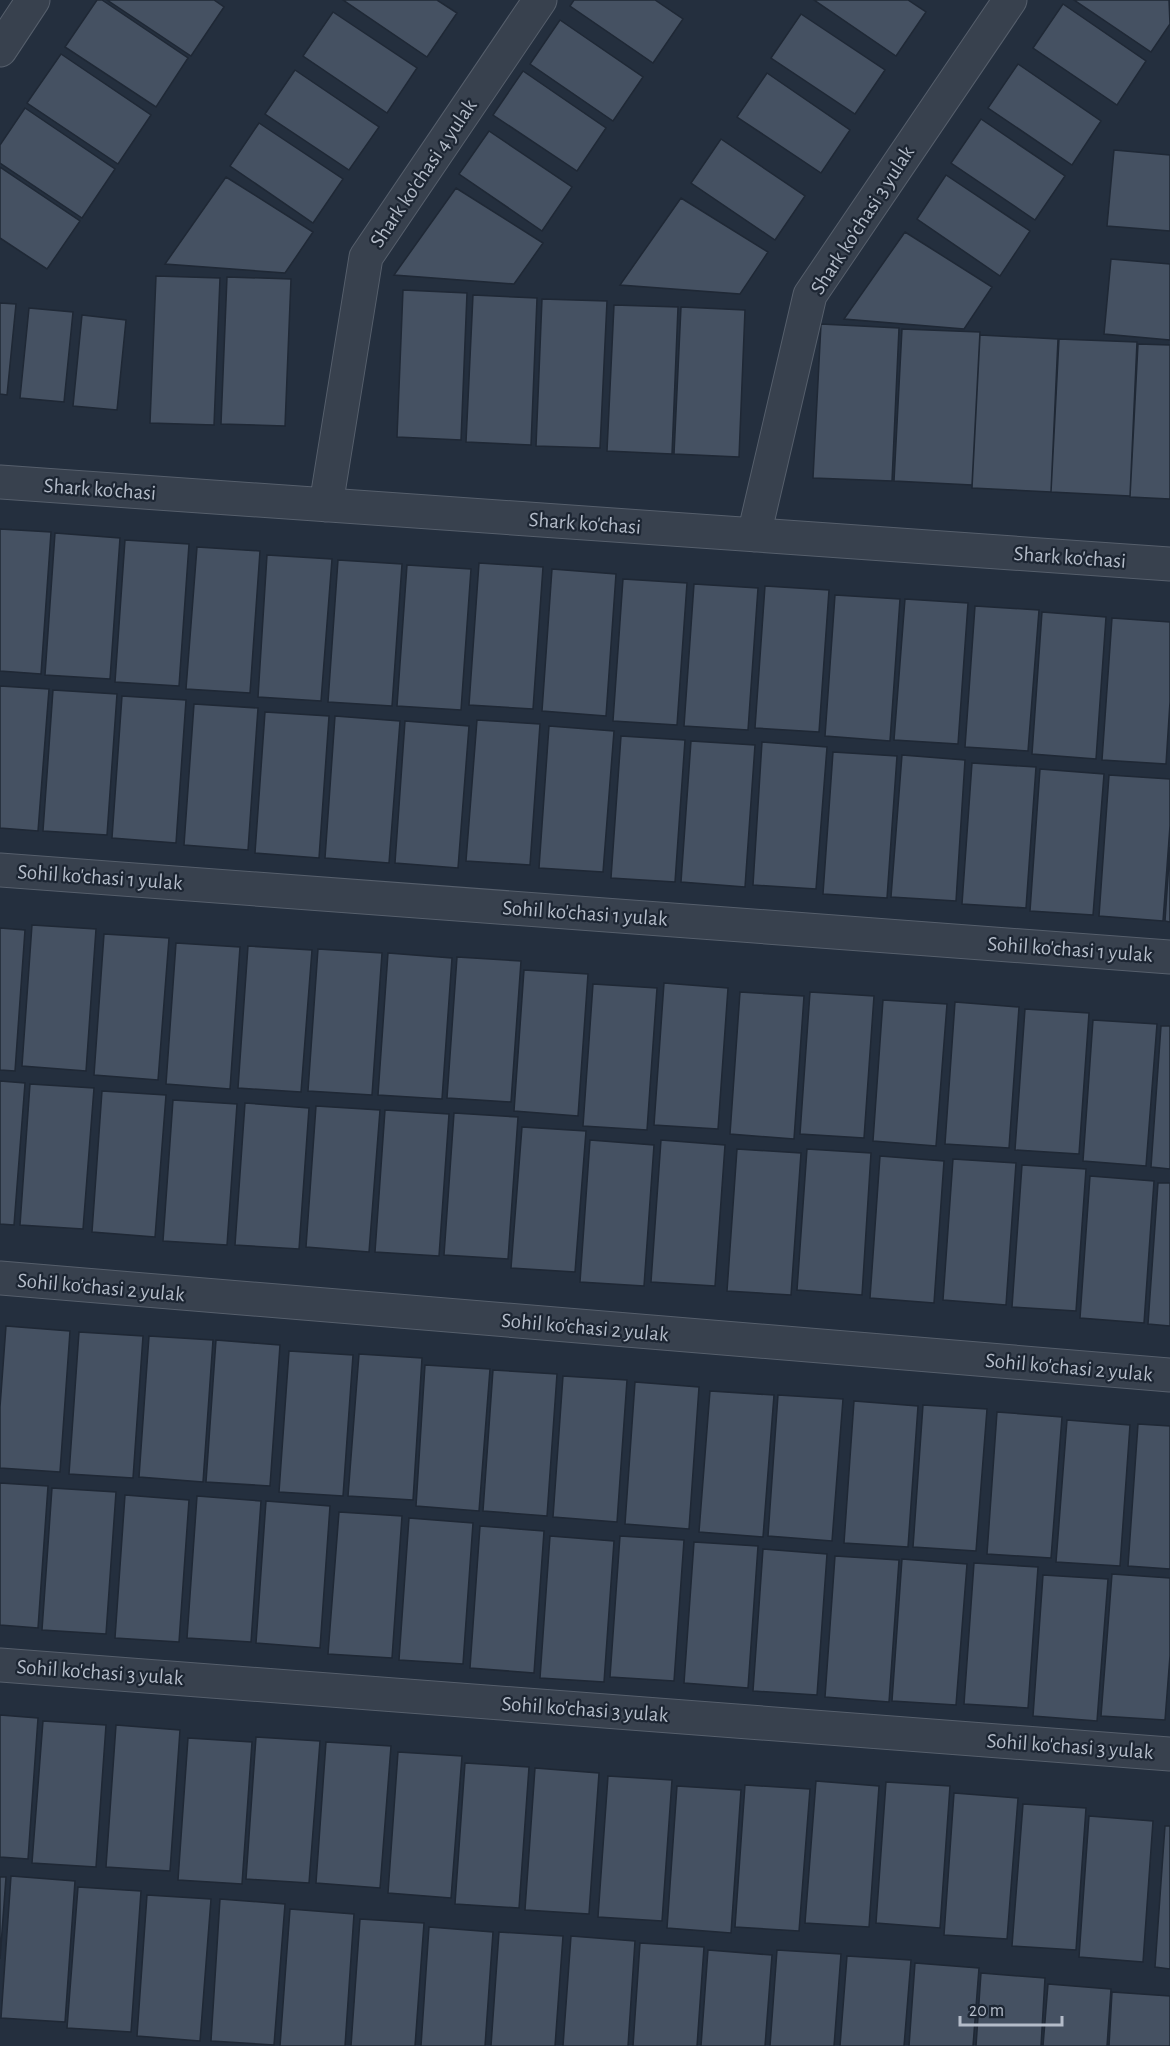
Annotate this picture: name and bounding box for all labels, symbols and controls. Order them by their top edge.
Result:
street label: Shark ko'chasi 4 yulak [366,95,481,251]
street label: Shark ko'chasi 3 yulak [807,142,918,298]
street label: Shark ko'chasi [43,475,157,504]
street label: Shark ko'chasi [528,509,642,538]
street label: Shark ko'chasi [1013,543,1127,572]
street label: Sohil ko'chasi 1 yulak [17,861,184,894]
street label: Sohil ko'chasi 1 yulak [502,897,669,930]
street label: Sohil ko'chasi 1 yulak [987,933,1154,966]
street label: Sohil ko'chasi 2 yulak [16,1270,186,1305]
street label: Sohil ko'chasi 2 yulak [500,1310,670,1345]
street label: Sohil ko'chasi 2 yulak [984,1350,1154,1385]
street label: Sohil ko'chasi 3 yulak [16,1656,184,1689]
street label: Sohil ko'chasi 3 yulak [501,1693,669,1726]
street label: Sohil ko'chasi 3 yulak [986,1730,1154,1763]
scale bar [960,1989,1062,2027]
text: 20 m [969,2002,1004,2020]

